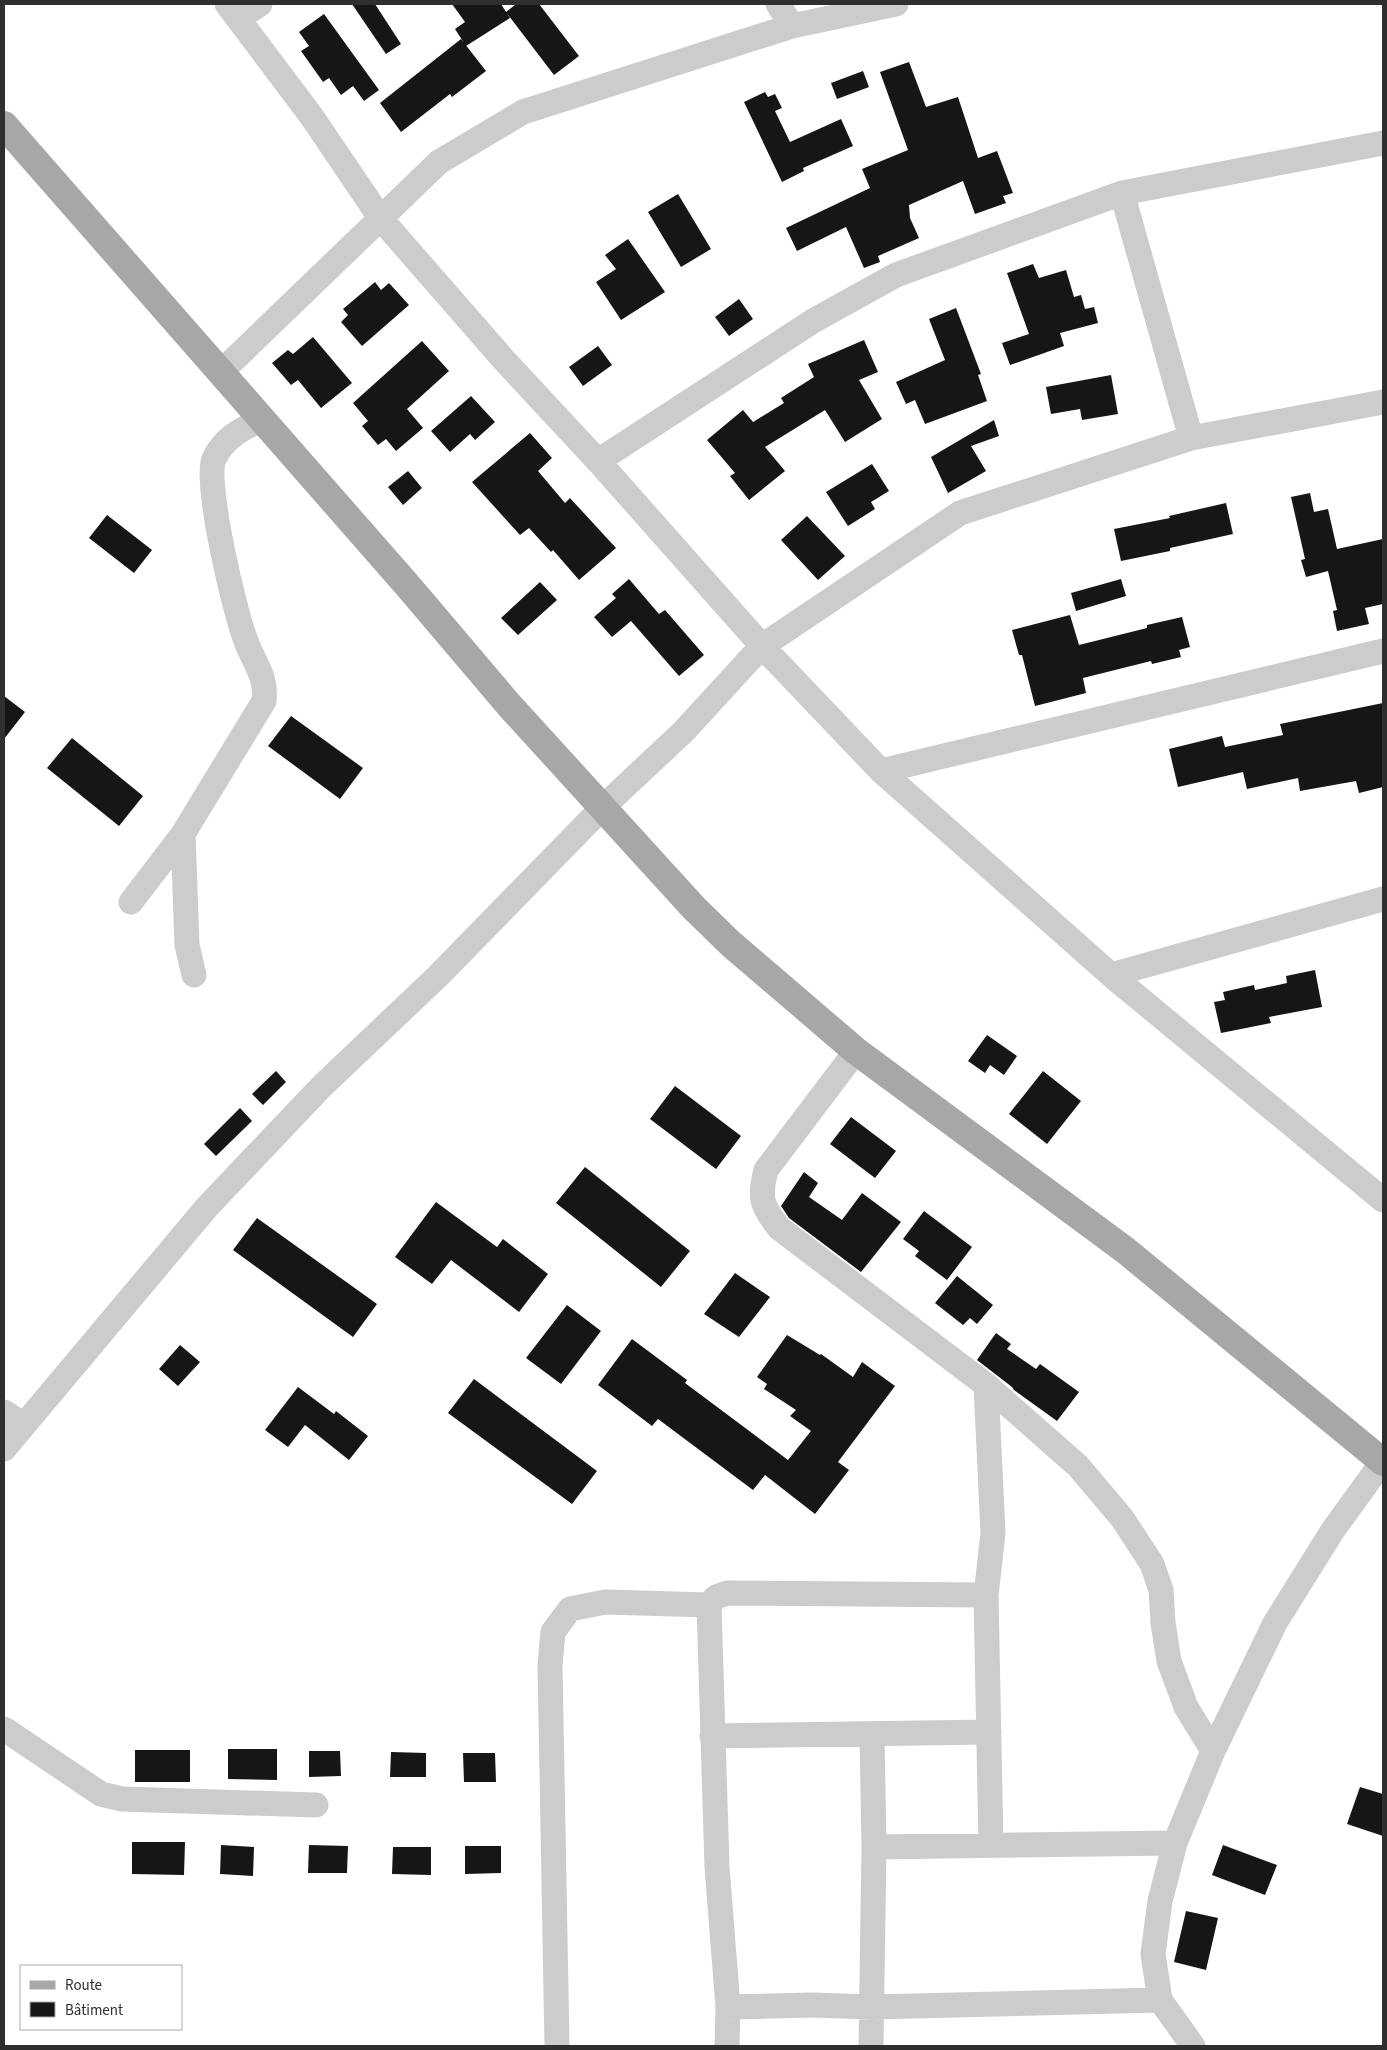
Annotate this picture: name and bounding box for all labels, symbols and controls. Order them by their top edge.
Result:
legend [20,1965,182,2030]
text: Route [65,1975,102,1996]
text: Bâtiment [65,2000,123,2021]

